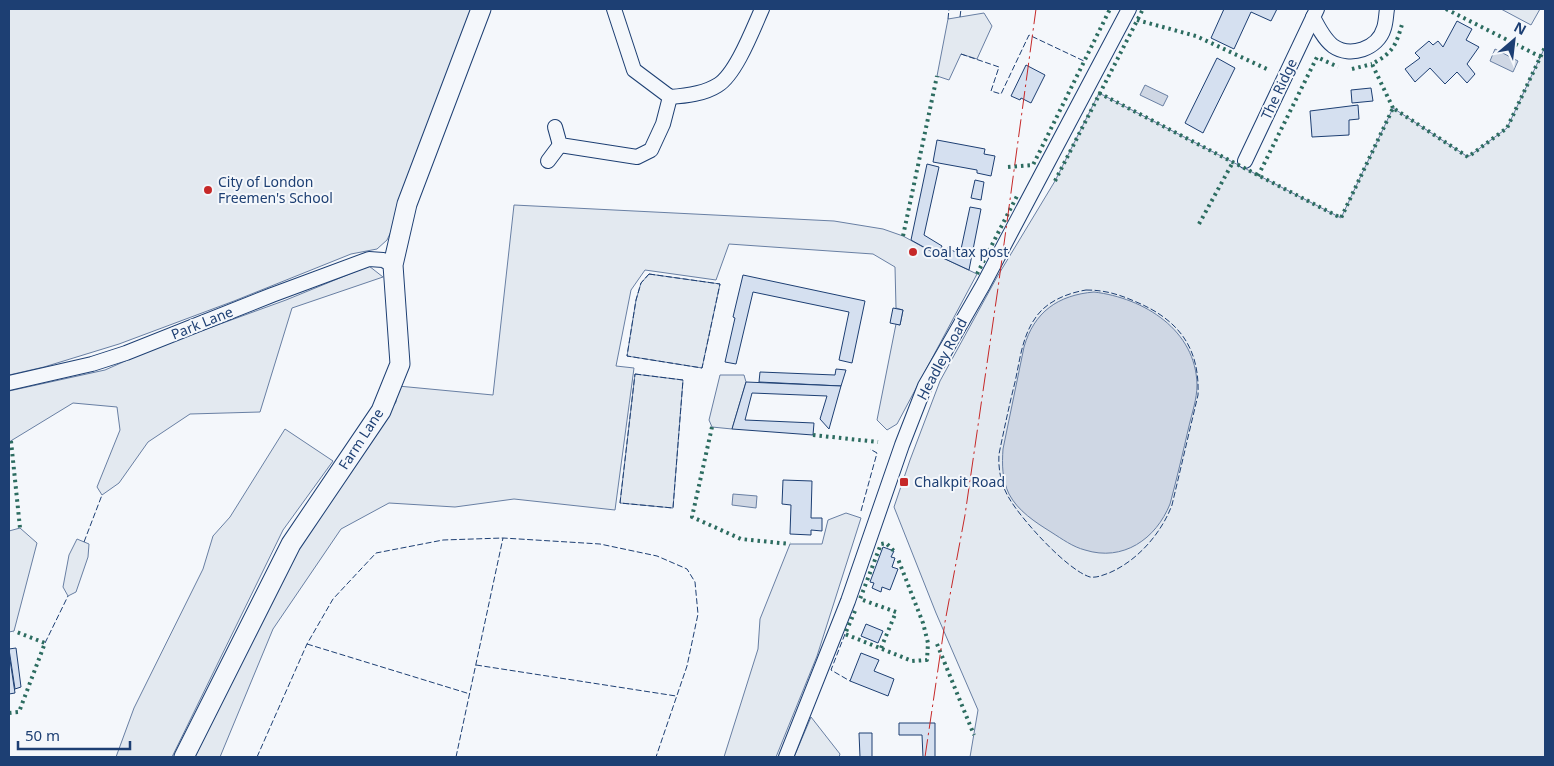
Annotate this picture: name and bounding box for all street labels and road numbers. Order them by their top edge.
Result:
street label: The Ridge [1256,55,1301,122]
street label: Park Lane [168,302,236,344]
street label: Headley Road [912,314,971,403]
street label: Farm Lane [334,404,387,473]

